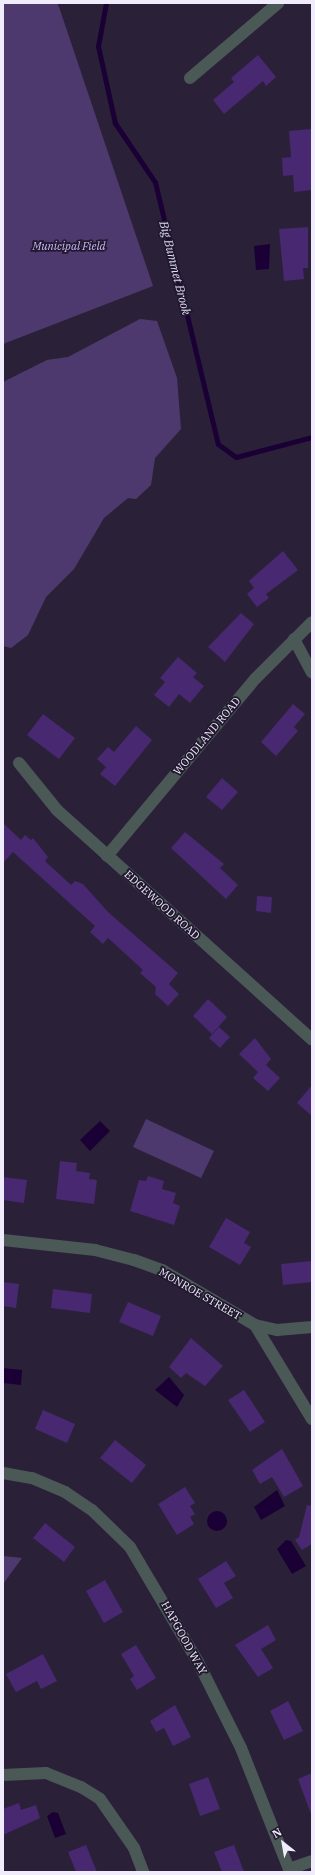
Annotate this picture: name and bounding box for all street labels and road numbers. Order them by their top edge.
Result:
street label: WOODLAND ROAD [171,694,243,778]
street label: EDGEWOOD ROAD [122,868,202,942]
street label: MONROE STREET [156,1265,244,1323]
street label: HAPGOOD WAY [158,1599,210,1677]

